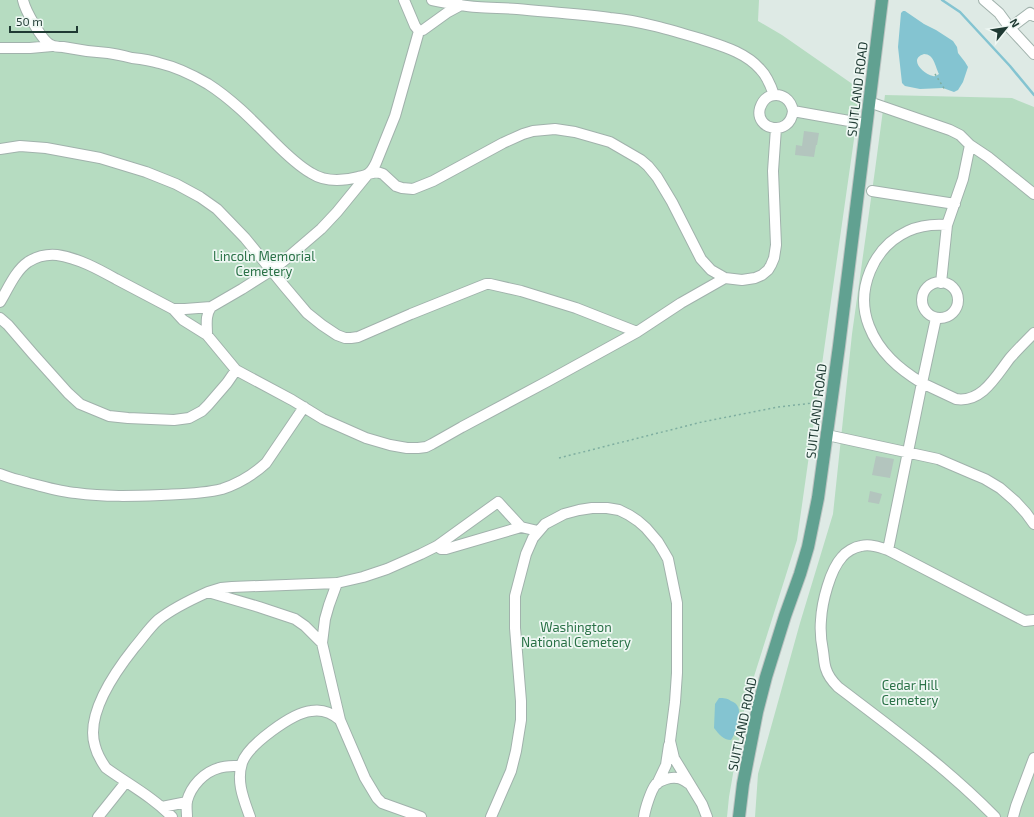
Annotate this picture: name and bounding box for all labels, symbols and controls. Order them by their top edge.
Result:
scale bar [10,8,77,34]
north arrow [986,8,1026,48]
text: 50 m [16,14,43,28]
text: N [1007,16,1023,29]
street label: SUITLAND ROAD [843,40,871,138]
park label: Lincoln Memorial Cemetery [213,248,315,279]
street label: SUITLAND ROAD [802,362,830,460]
park label: Washington National Cemetery [521,619,631,650]
street label: SUITLAND ROAD [724,676,760,772]
park label: Cedar Hill Cemetery [882,677,939,708]

